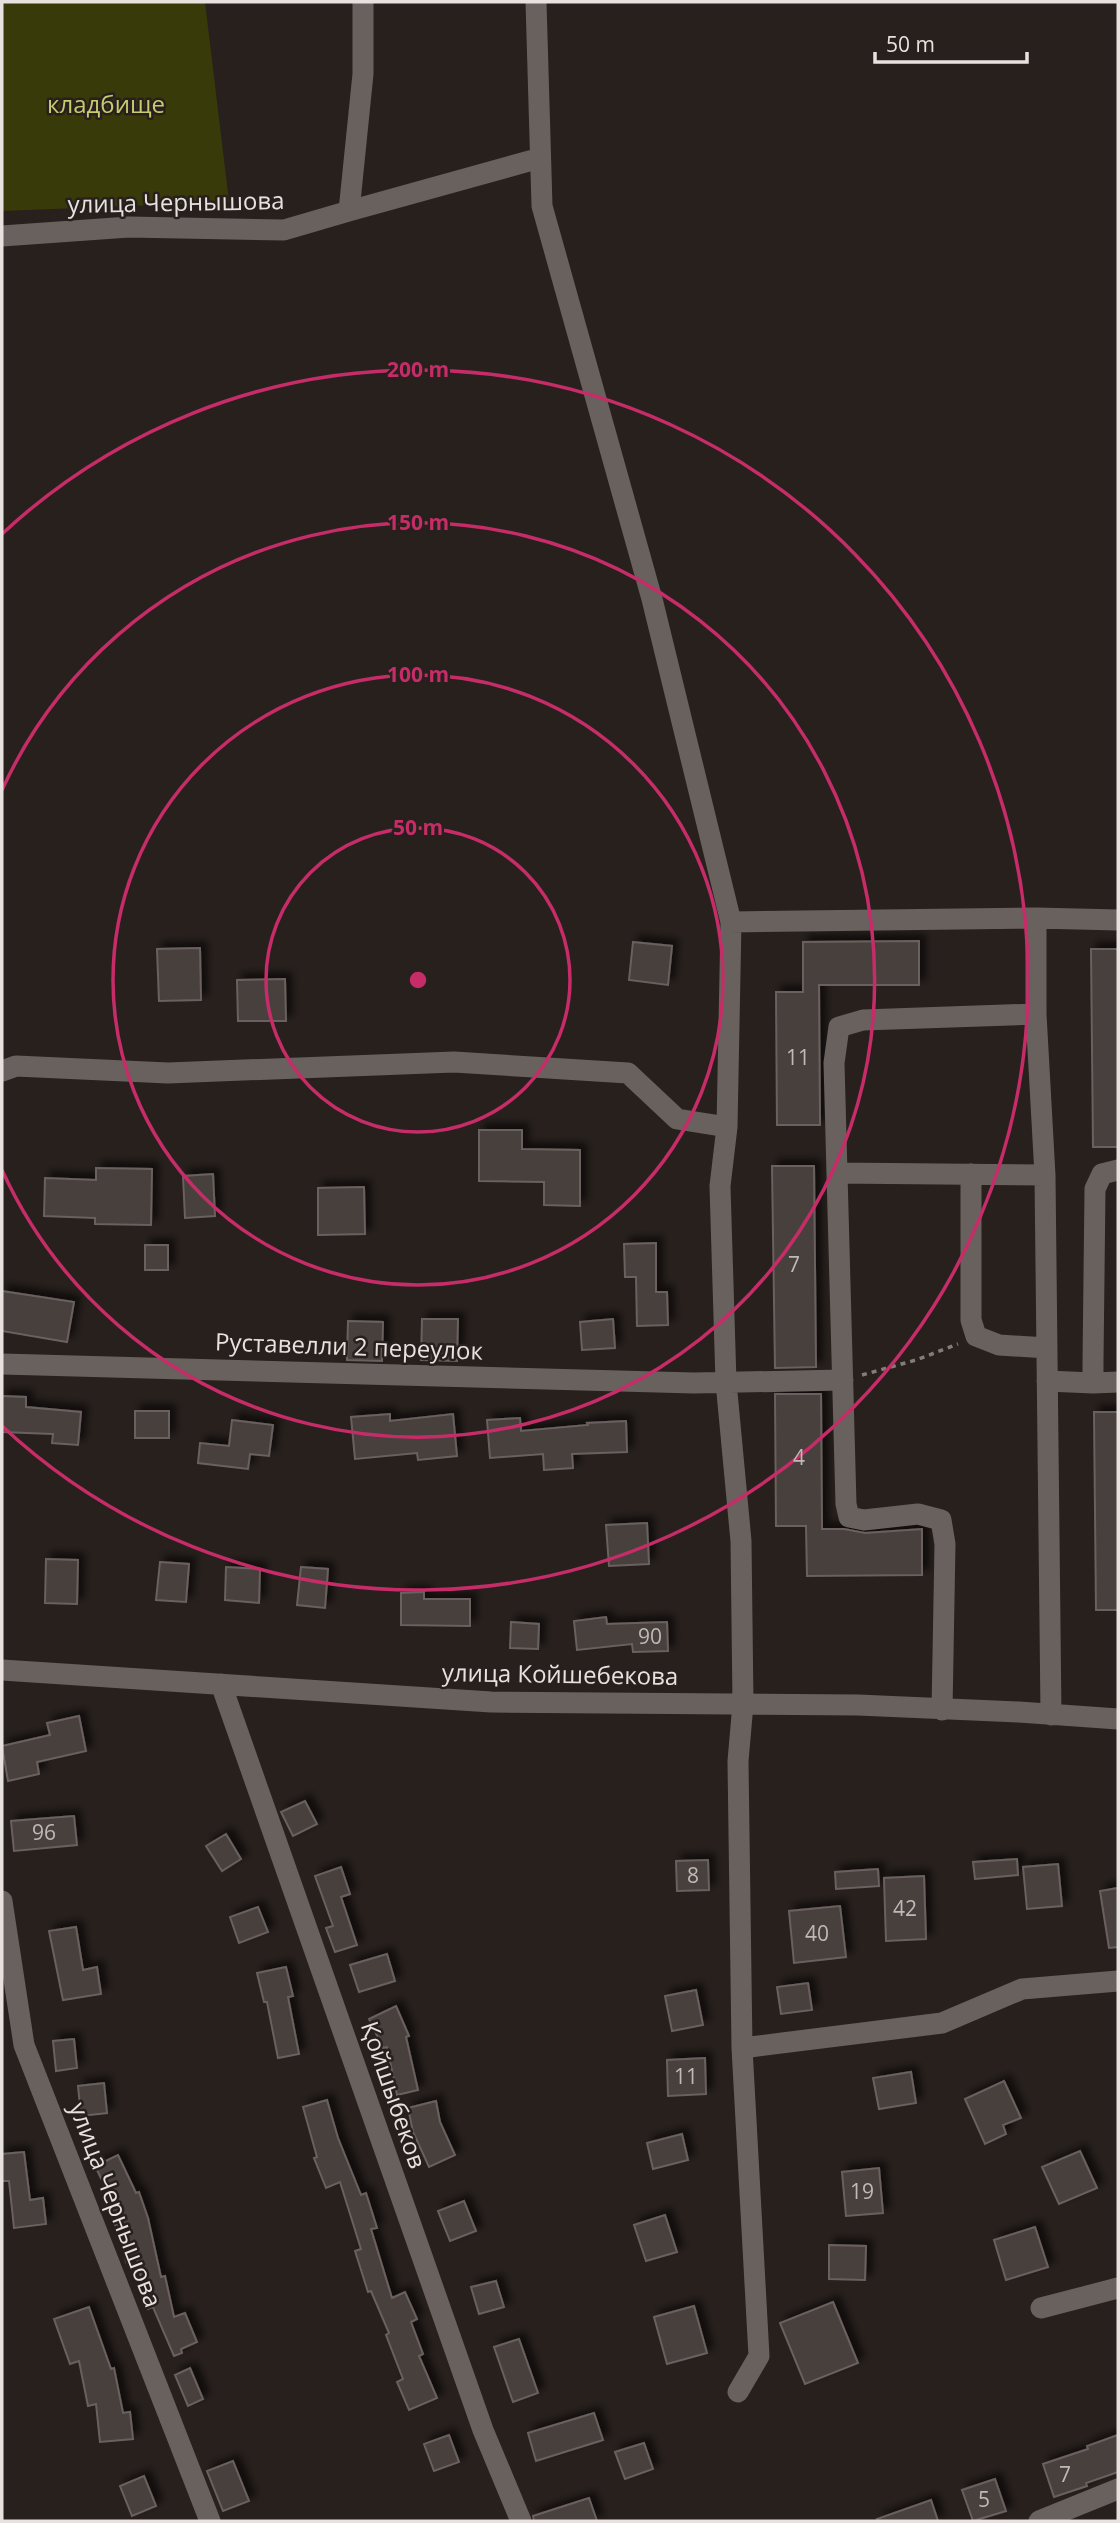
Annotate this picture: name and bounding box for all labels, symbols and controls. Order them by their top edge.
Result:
scale bar [875,21,1027,65]
text: 50 m [886,30,935,58]
park label: кладбище [47,87,165,120]
street label: улица Чернышова [67,183,285,220]
text: 200 m [387,355,449,383]
text: 150 m [387,508,449,536]
text: 100 m [387,660,449,688]
text: 50 m [393,813,443,841]
centre of rings [406,968,430,992]
house number: 11 [786,1043,810,1071]
house number: 7 [788,1250,800,1278]
street label: Руставелли 2 переулок [215,1324,484,1367]
house number: 4 [793,1443,805,1471]
house number: 90 [638,1622,662,1650]
street label: улица Койшебекова [442,1655,679,1692]
house number: 96 [32,1818,56,1846]
house number: 8 [687,1861,699,1889]
house number: 42 [893,1894,917,1922]
house number: 40 [805,1919,829,1947]
street label: Қойшыбеков [354,2016,435,2173]
house number: 11 [674,2062,698,2090]
street label: улица Чернышова [62,2097,171,2312]
house number: 19 [850,2177,874,2205]
house number: 7 [1059,2460,1071,2488]
house number: 5 [978,2485,990,2513]

